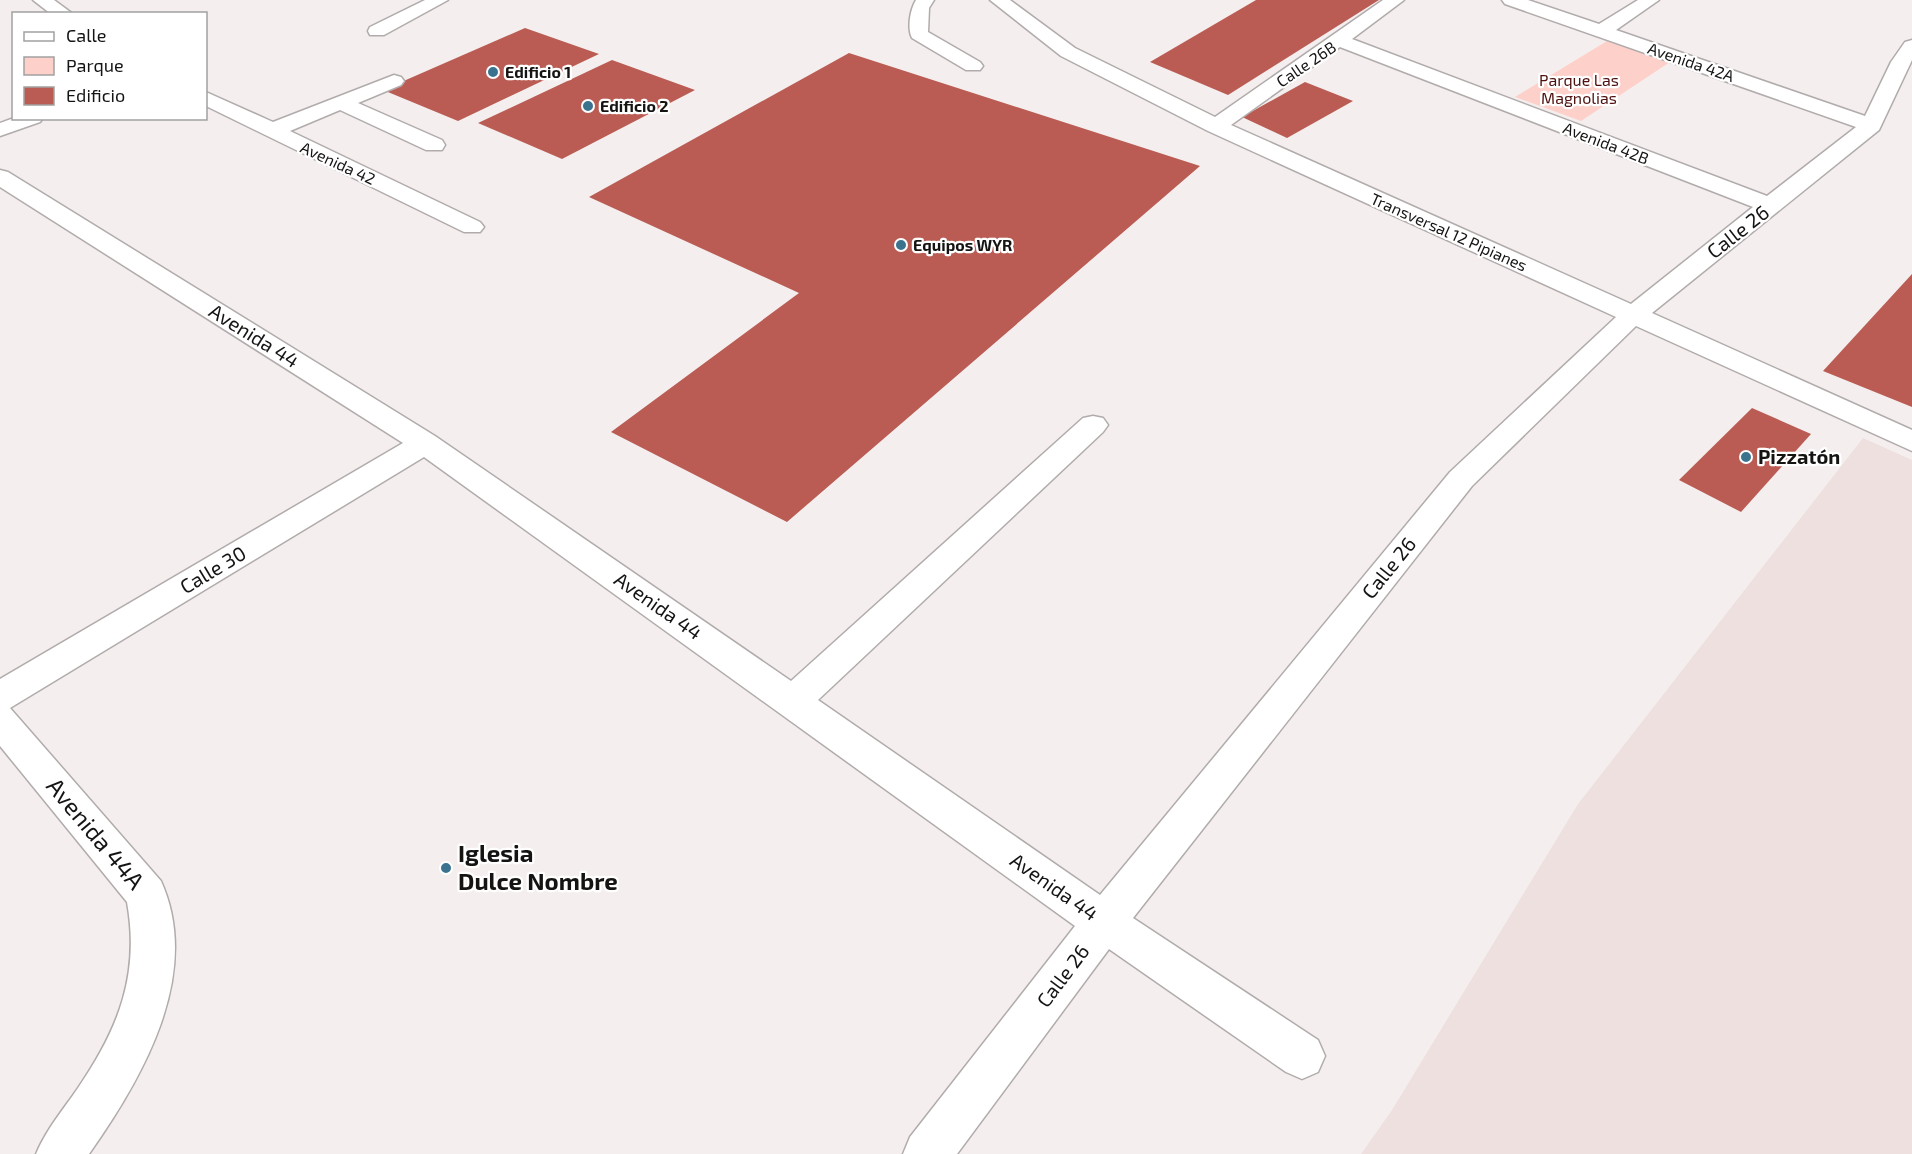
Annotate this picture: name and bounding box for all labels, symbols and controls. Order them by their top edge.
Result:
legend [12,12,207,120]
text: Calle [66,24,107,46]
street label: Calle 26B [1272,37,1339,90]
street label: Avenida 42A [1645,38,1737,85]
text: Parque [66,54,124,76]
place label: Edificio 1 [505,62,571,81]
marker: Edificio 1 [486,65,500,79]
park label: Parque Las Magnolias [1539,70,1619,107]
text: Edificio [66,84,125,106]
place label: Edificio 2 [600,96,669,115]
marker: Edificio 2 [581,99,595,113]
street label: Avenida 42B [1561,118,1652,168]
street label: Avenida 42 [298,137,379,188]
street label: Transversal 12 Pipianes [1368,188,1530,275]
street label: Calle 26 [1702,200,1773,263]
place label: Equipos WYR [913,235,1012,254]
marker: Equipos WYR [894,238,908,252]
street label: Avenida 44 [205,298,304,372]
place label: Pizzatón [1758,444,1840,468]
marker: Pizzatón [1739,450,1753,464]
street label: Calle 26 [1356,532,1420,603]
street label: Calle 30 [175,540,250,598]
street label: Avenida 44 [610,566,707,644]
street label: Avenida 44A [41,771,151,895]
place label: Iglesia Dulce Nombre [458,838,618,895]
street label: Avenida 44 [1006,847,1103,925]
marker: Iglesia Dulce Nombre [439,861,453,875]
street label: Calle 26 [1031,939,1093,1011]

